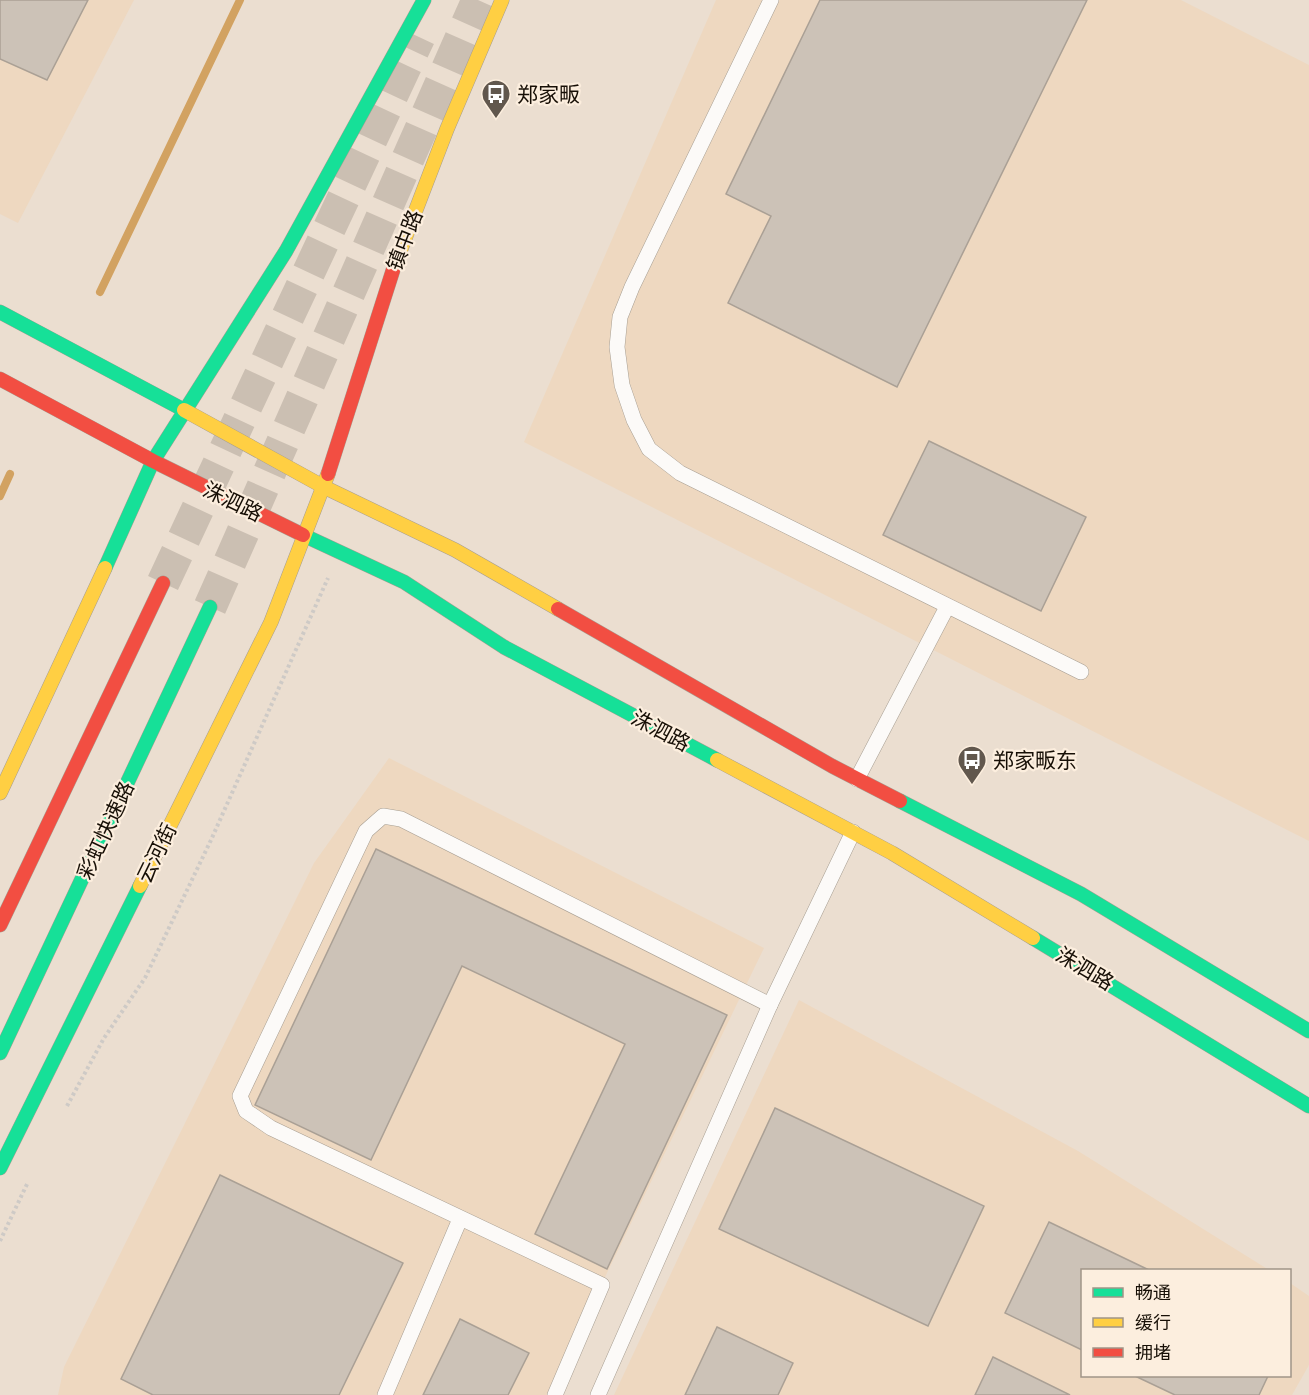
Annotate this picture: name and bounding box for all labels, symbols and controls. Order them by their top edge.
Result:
bus stop icon: 郑家畈 [480,78,512,120]
place label: 郑家畈 [517,82,580,106]
street label: 镇中路 [382,206,426,274]
street label: 洙泗路 [199,476,267,526]
street label: 洙泗路 [628,705,694,755]
bus stop icon: 郑家畈东 [956,744,988,786]
place label: 郑家畈东 [993,748,1077,772]
street label: 彩虹快速路 [72,777,138,883]
street label: 云河街 [131,819,181,887]
street label: 洙泗路 [1052,941,1118,995]
legend [1081,1269,1291,1377]
text: 畅通 [1135,1282,1171,1303]
text: 缓行 [1135,1312,1171,1333]
text: 拥堵 [1135,1342,1171,1363]

